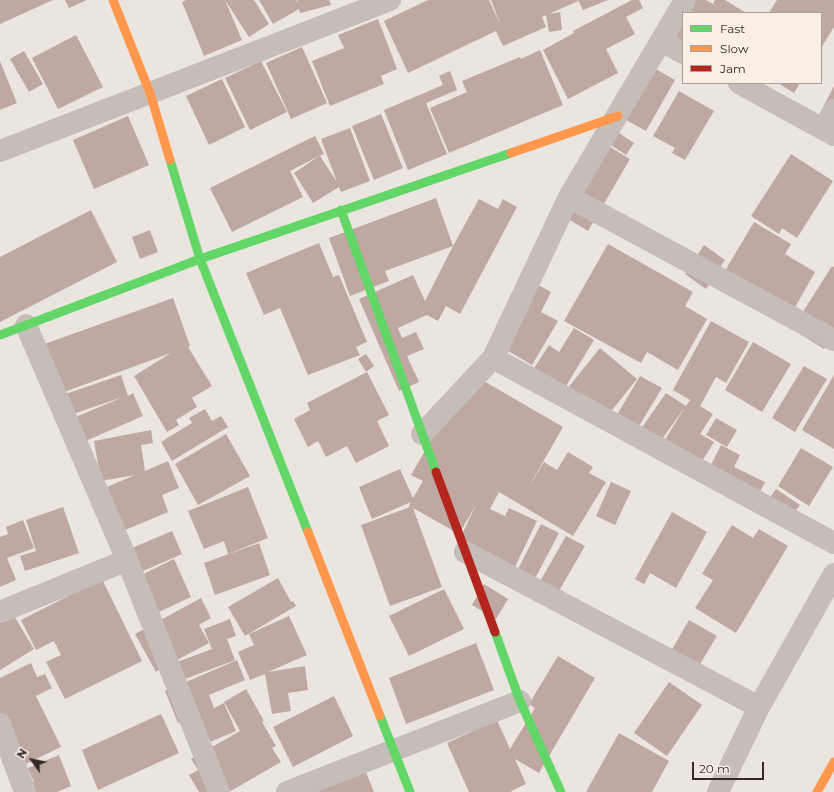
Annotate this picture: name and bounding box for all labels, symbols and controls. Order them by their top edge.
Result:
legend [682,12,822,84]
text: Fast [720,21,745,36]
text: Slow [720,41,749,56]
text: Jam [720,61,746,76]
north arrow [12,740,52,780]
text: N [14,746,30,761]
scale bar [694,754,766,780]
text: 20 m [699,761,730,776]

